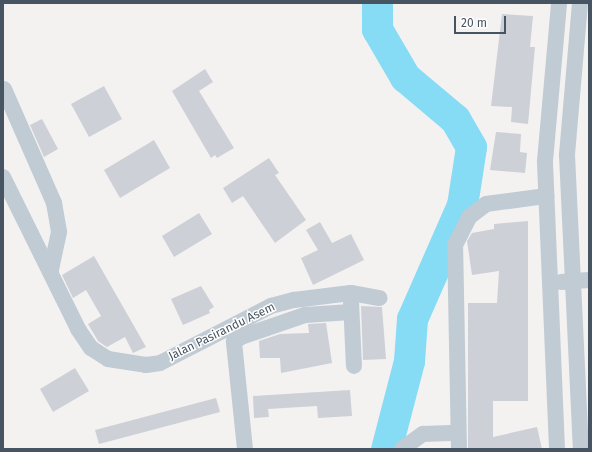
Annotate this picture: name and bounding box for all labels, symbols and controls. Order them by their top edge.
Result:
scale bar [456,8,508,34]
text: 20 m [461,16,487,30]
street label: Jalan Pasirandu Asem [167,300,277,364]

